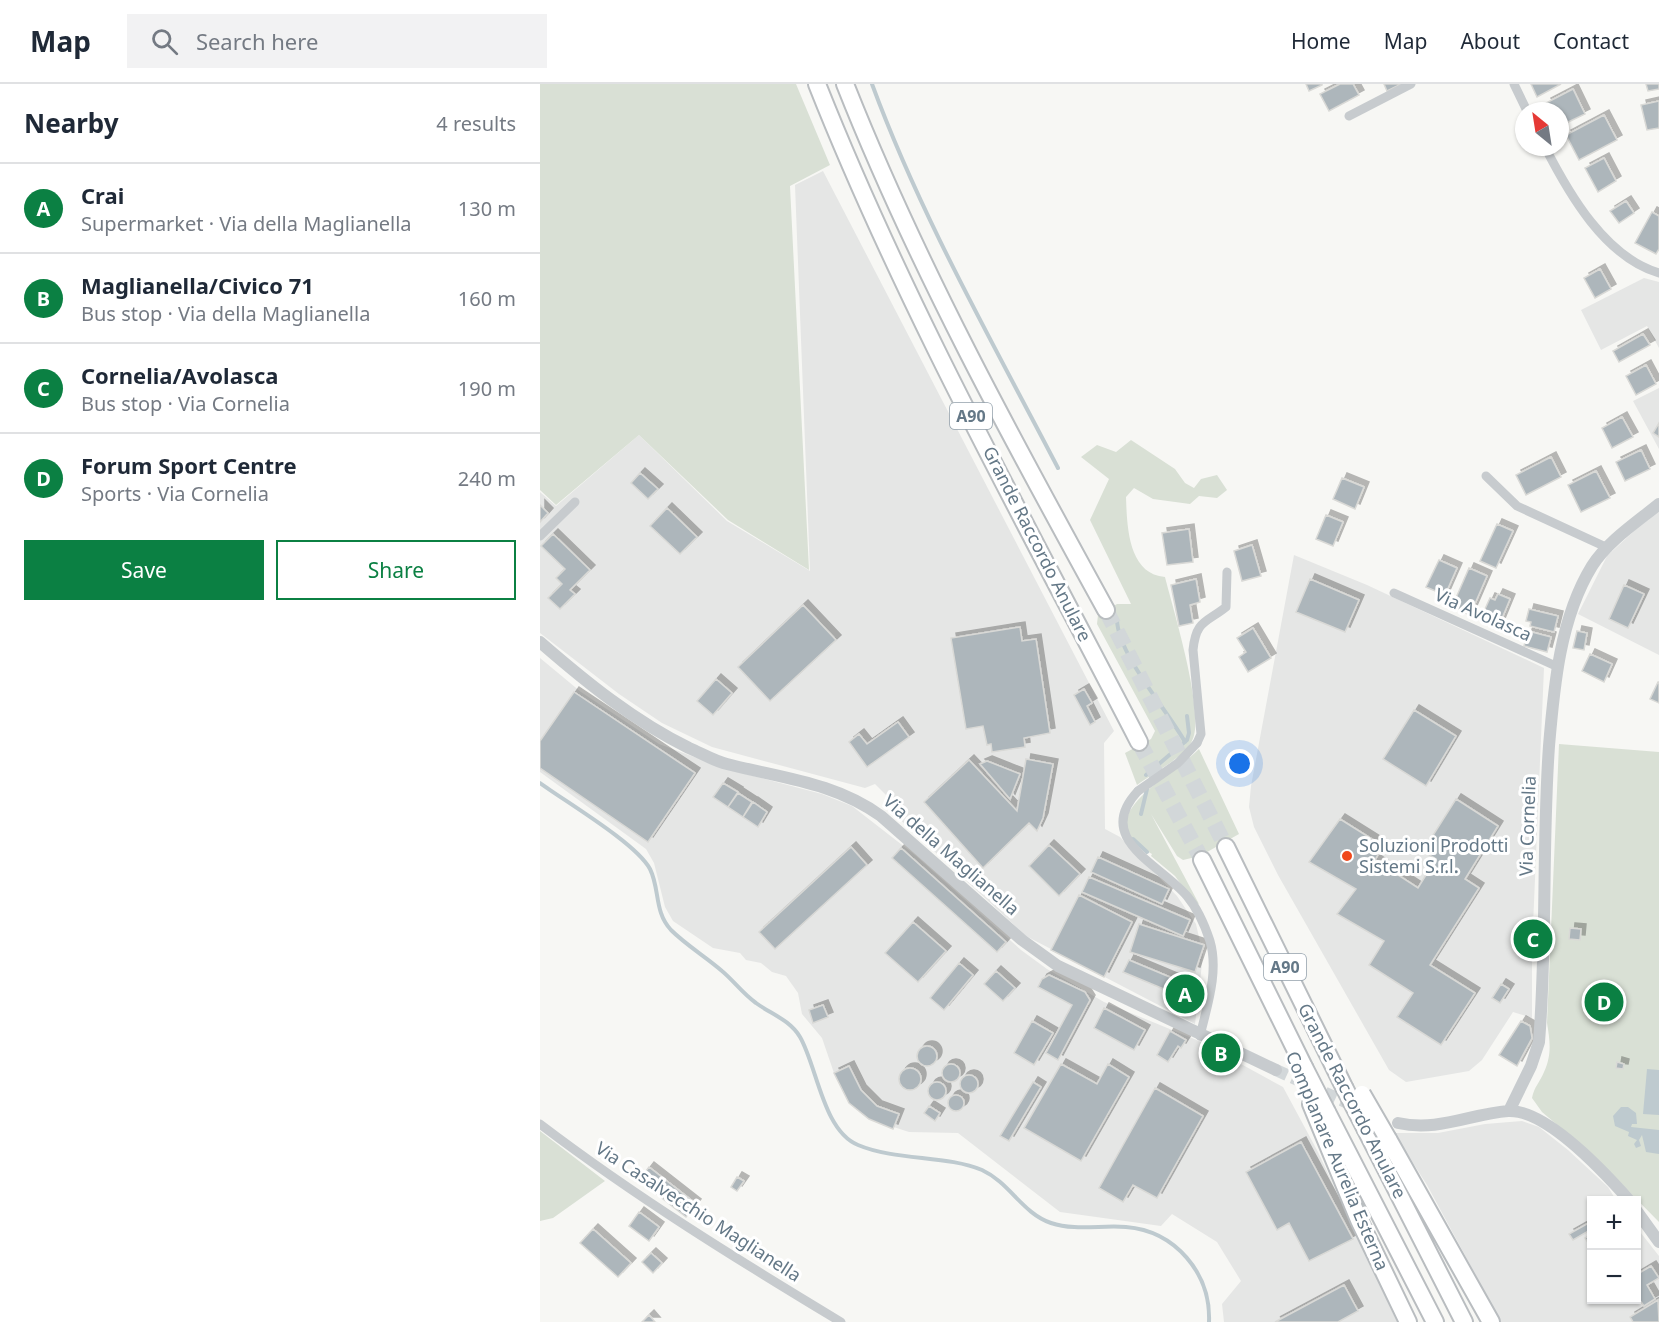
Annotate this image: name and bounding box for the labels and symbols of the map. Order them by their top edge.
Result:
north arrow [1515,102,1569,156]
road number: A90 [950,403,992,429]
street label: Grande Raccordo Anulare [978,442,1098,645]
street label: Via Avolasca [1431,582,1536,646]
your location [1225,749,1254,778]
street label: Via Cornelia [1513,775,1541,877]
street label: Via della Maglianella [878,788,1025,920]
place label: Soluzioni Prodotti Sistemi S.r.l. [1359,833,1508,878]
marker: Soluzioni Prodotti Sistemi S.r.l. [1340,849,1354,863]
pin: C [1514,916,1552,962]
road number: A90 [1264,954,1306,980]
pin: A [1166,972,1204,1016]
pin: D [1584,980,1624,1024]
street label: Grande Raccordo Anulare [1293,999,1413,1202]
pin: B [1202,1030,1240,1076]
street label: Complanare Aurelia Esterna [1281,1047,1395,1274]
street label: Via Casalvecchio Maglianella [591,1136,806,1287]

